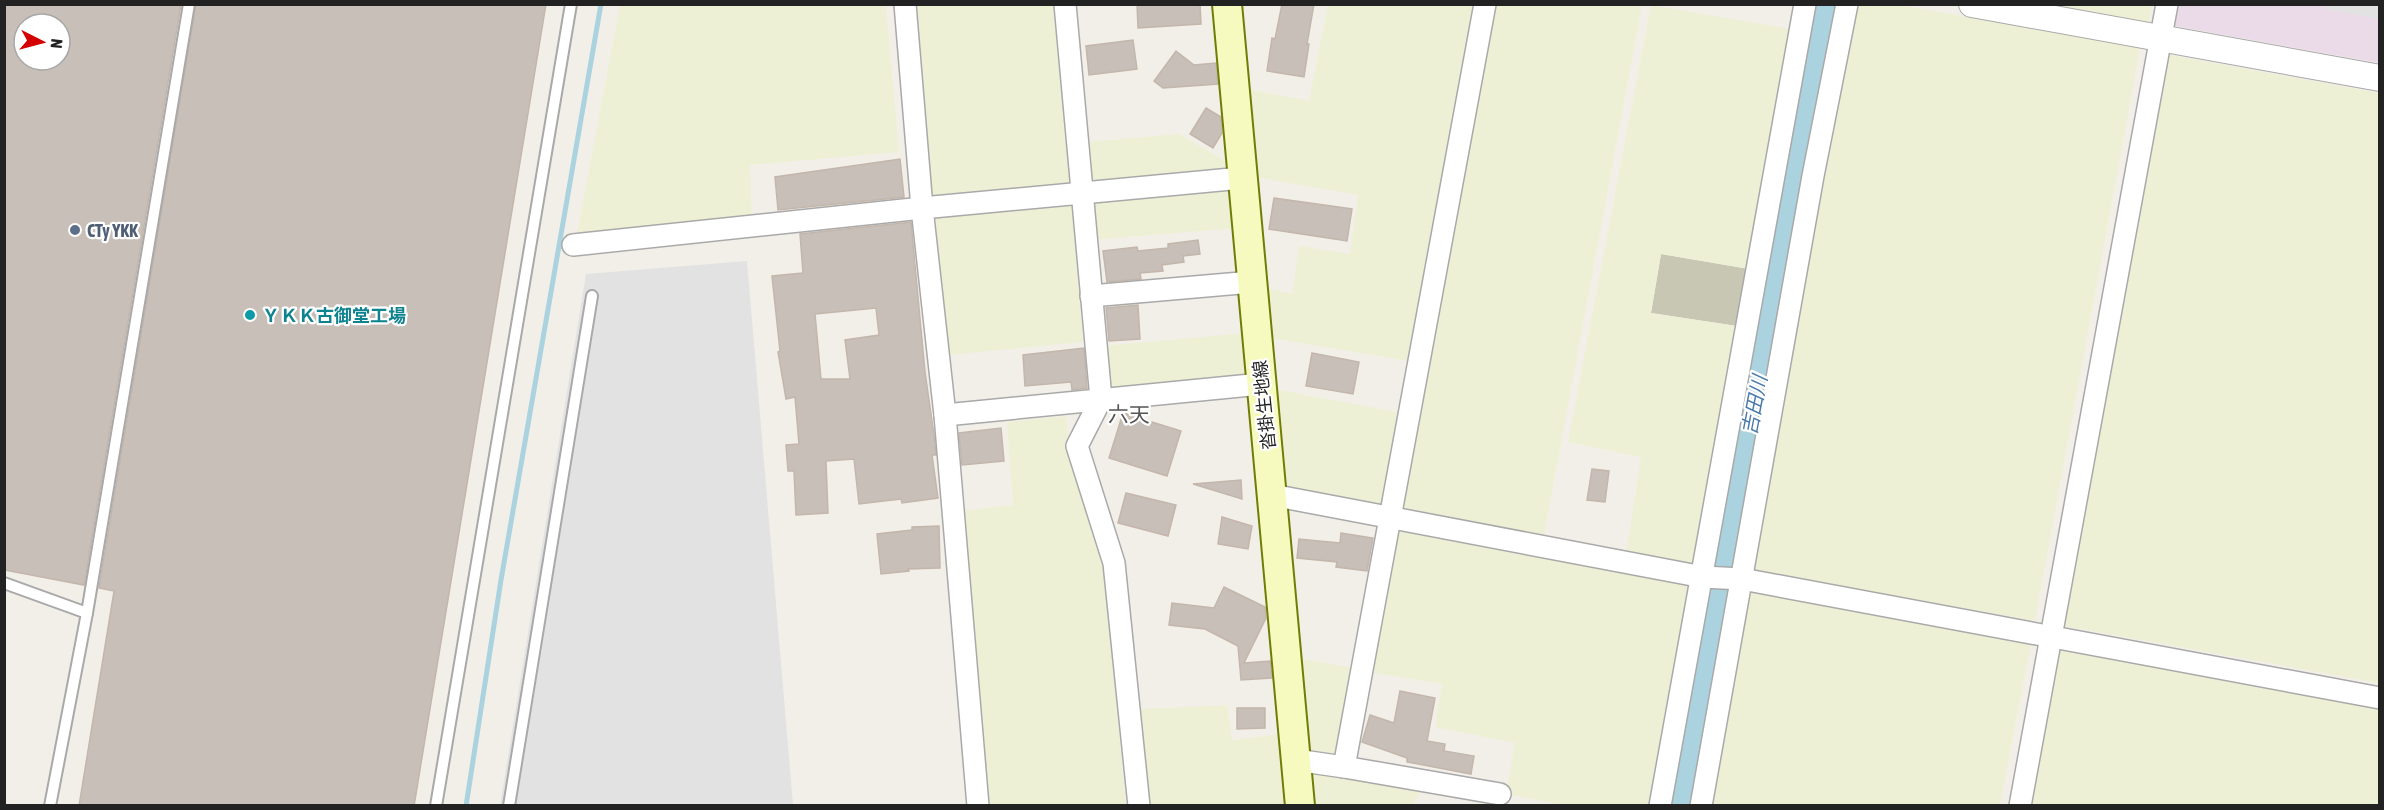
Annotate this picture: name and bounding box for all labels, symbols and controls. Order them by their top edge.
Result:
north arrow [12,12,72,72]
text: N [47,38,66,49]
place label: CTy YKK [87,220,138,241]
marker: CTy YKK [68,223,82,237]
place label: ＹＫＫ古御堂工場 [262,305,406,326]
marker: ＹＫＫ古御堂工場 [243,308,257,322]
street label: 沓掛生地線 [1249,359,1279,451]
water label: 吉田川 [1737,371,1771,437]
district label: 六天 [1108,402,1150,426]

